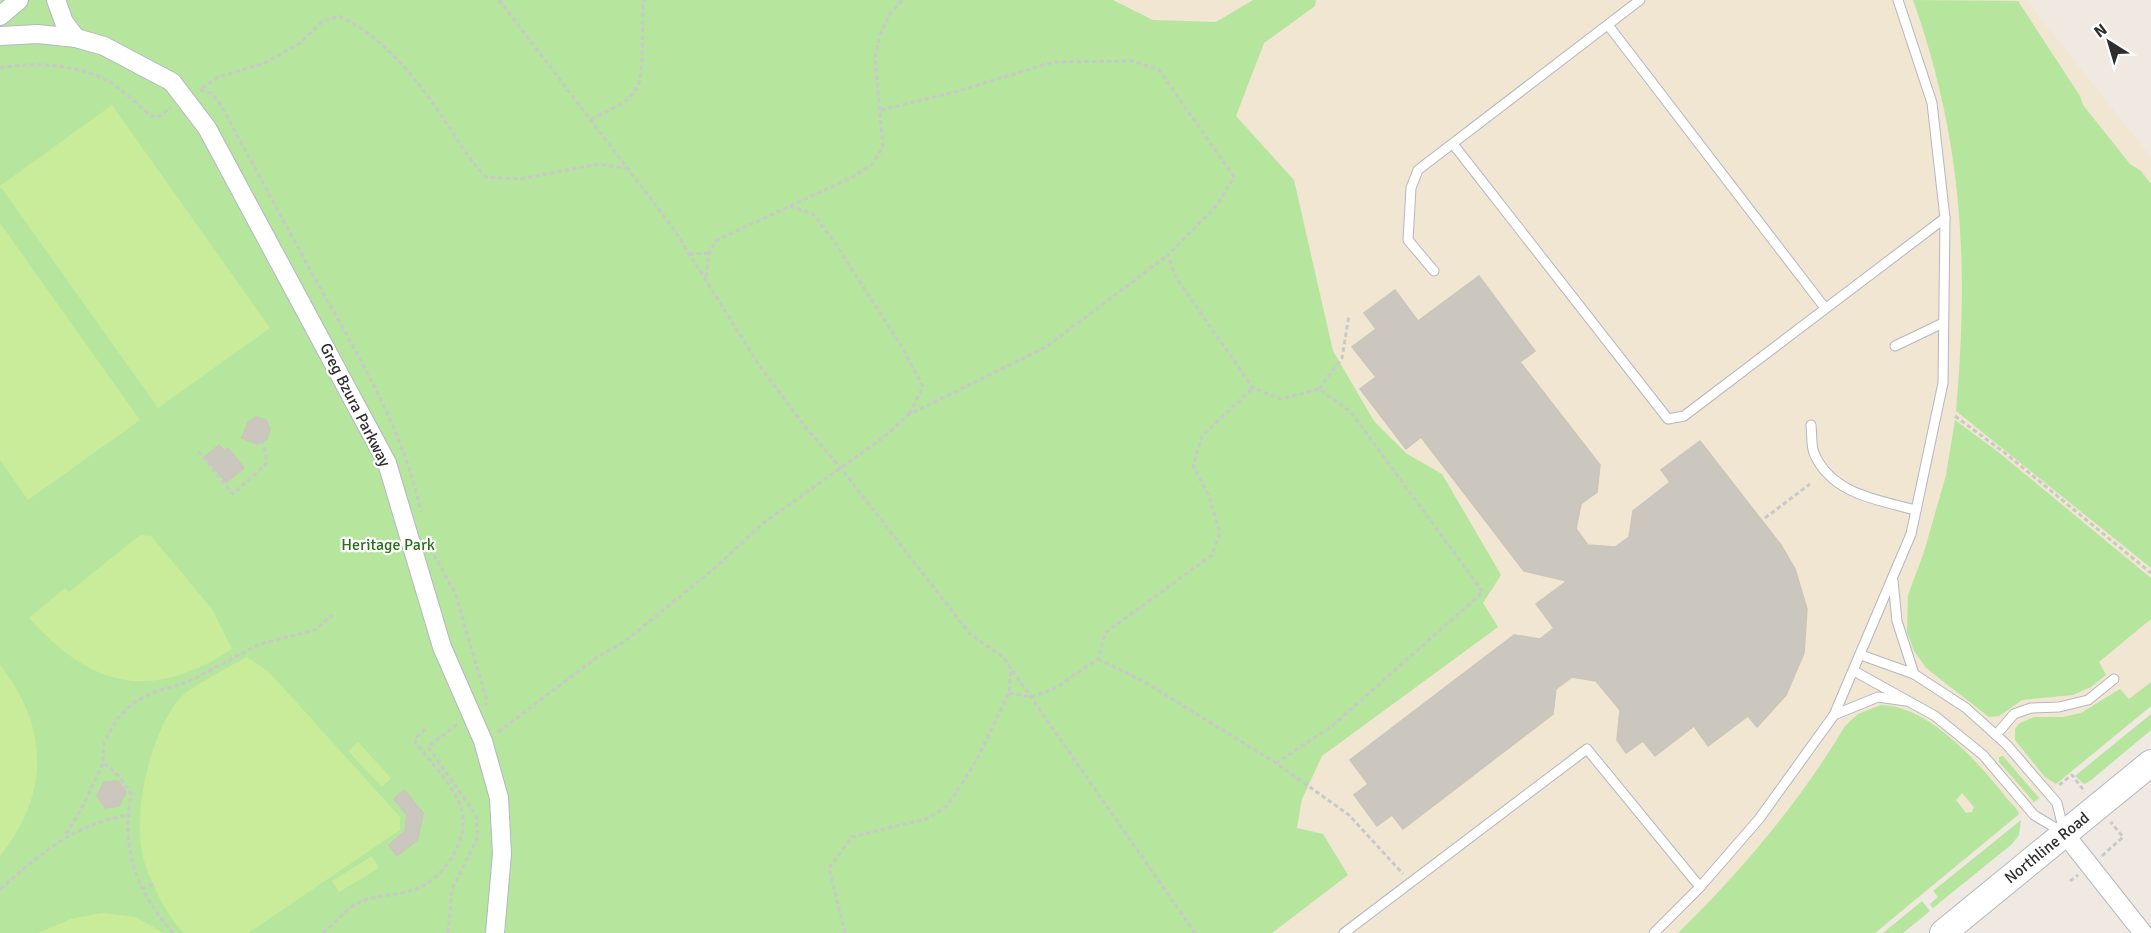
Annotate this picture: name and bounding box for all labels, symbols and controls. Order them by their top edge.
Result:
north arrow [2079,12,2139,72]
text: N [2090,19,2111,42]
street label: Greg Bzura Parkway [315,340,395,471]
park label: Heritage Park [341,535,435,555]
street label: Northline Road [2001,808,2093,888]

